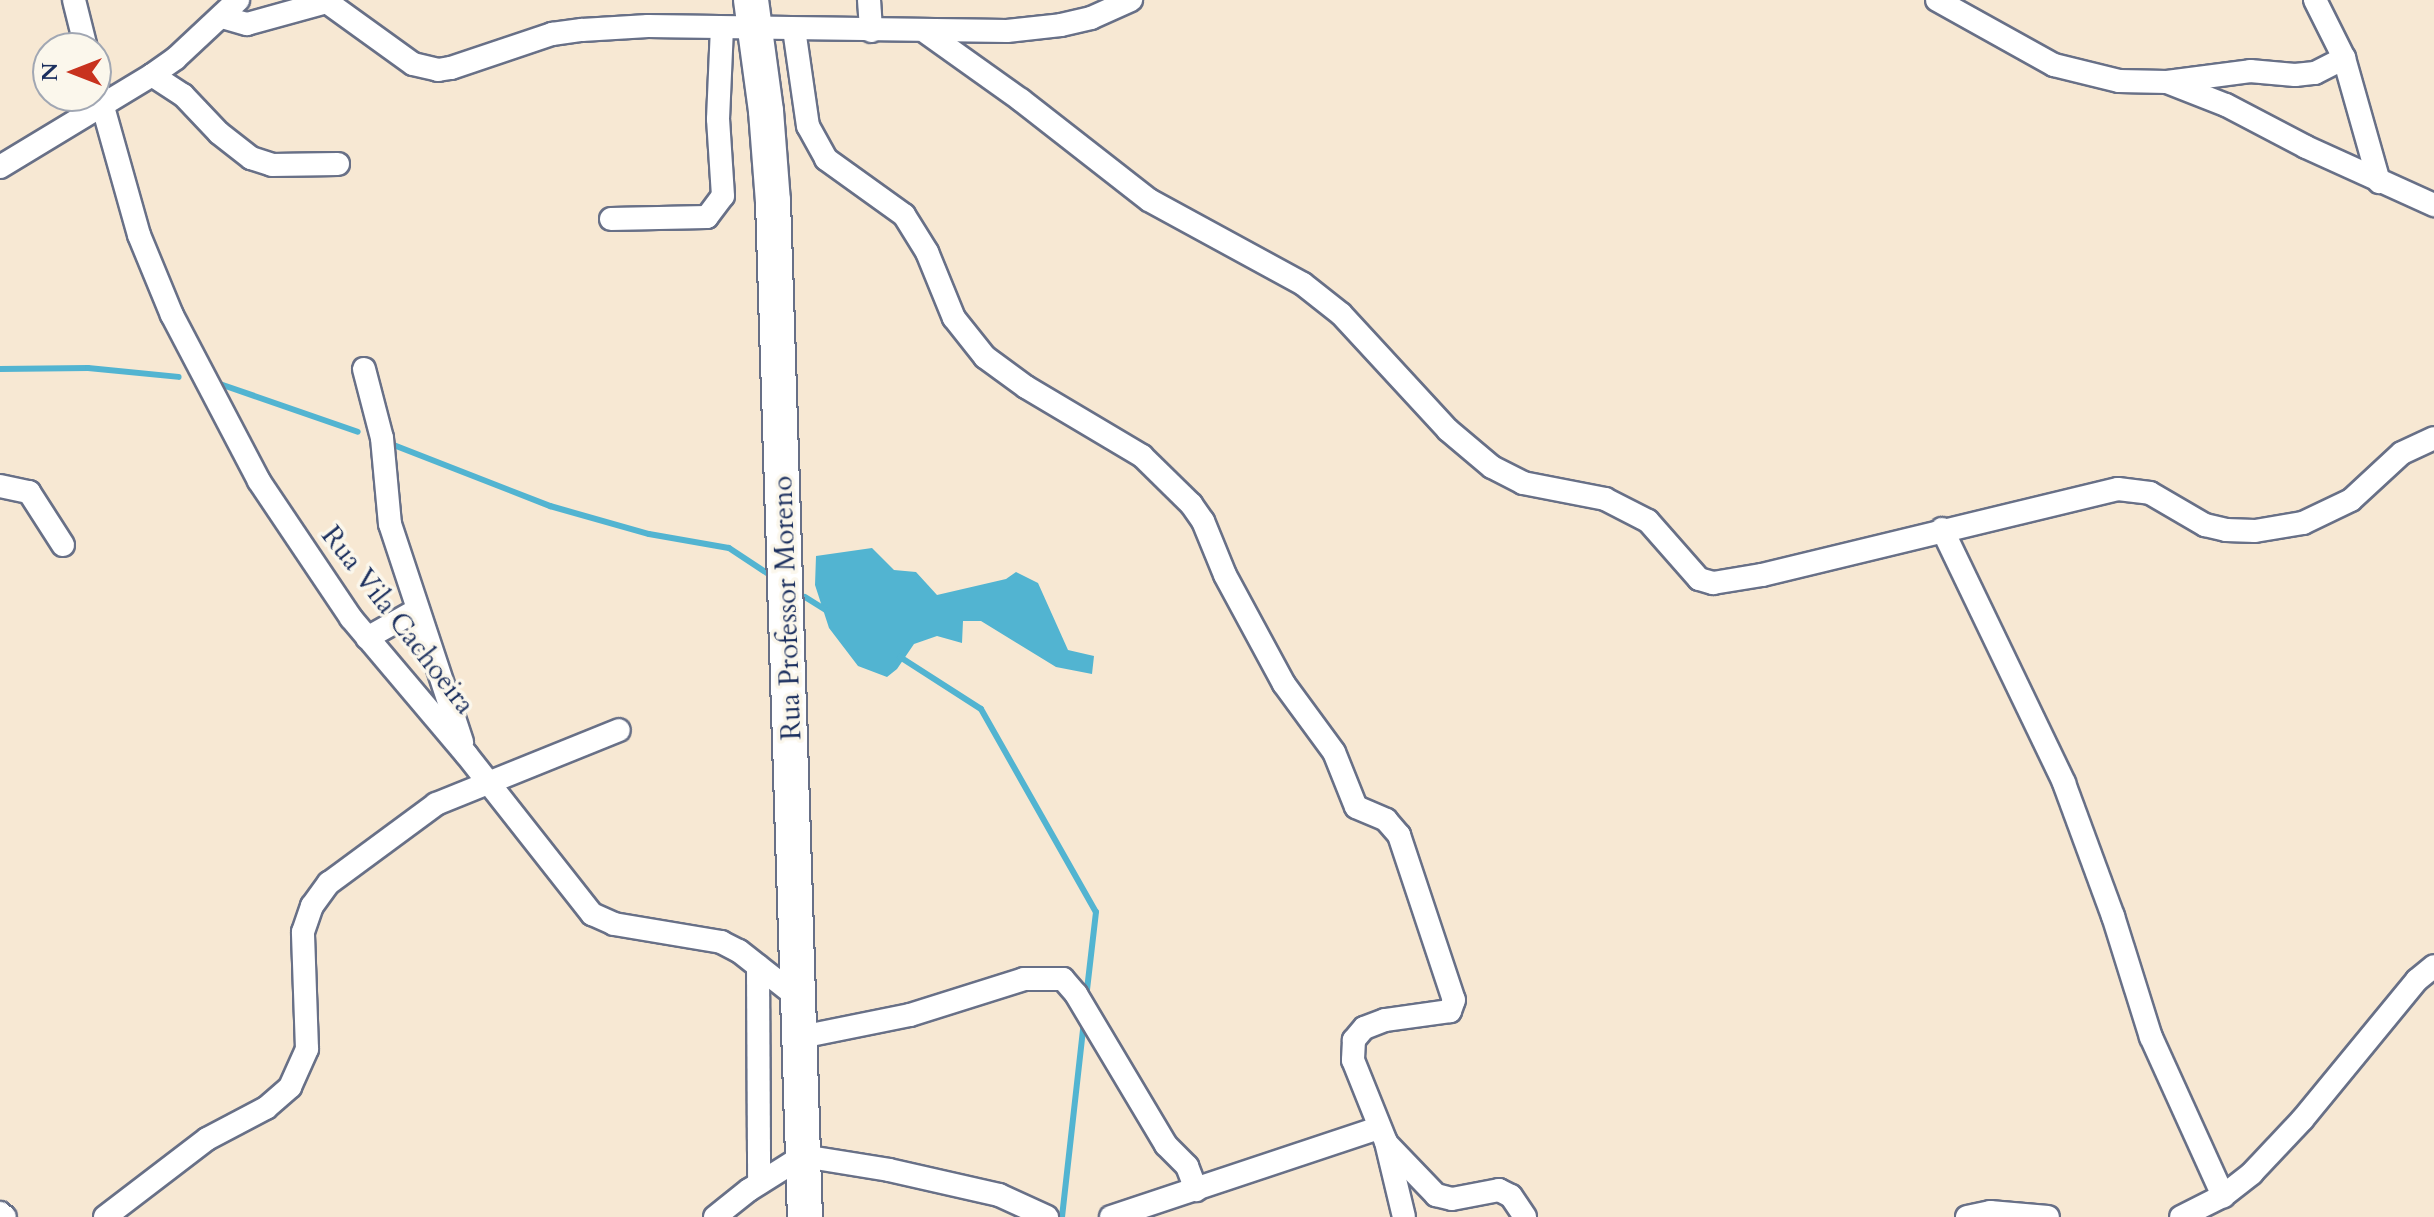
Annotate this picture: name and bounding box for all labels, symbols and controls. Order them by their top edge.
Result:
north arrow [32,32,112,112]
text: N [35,62,65,82]
street label: Rua Professor Moreno [766,475,808,741]
street label: Rua Vila Cachoeira [314,519,482,721]

